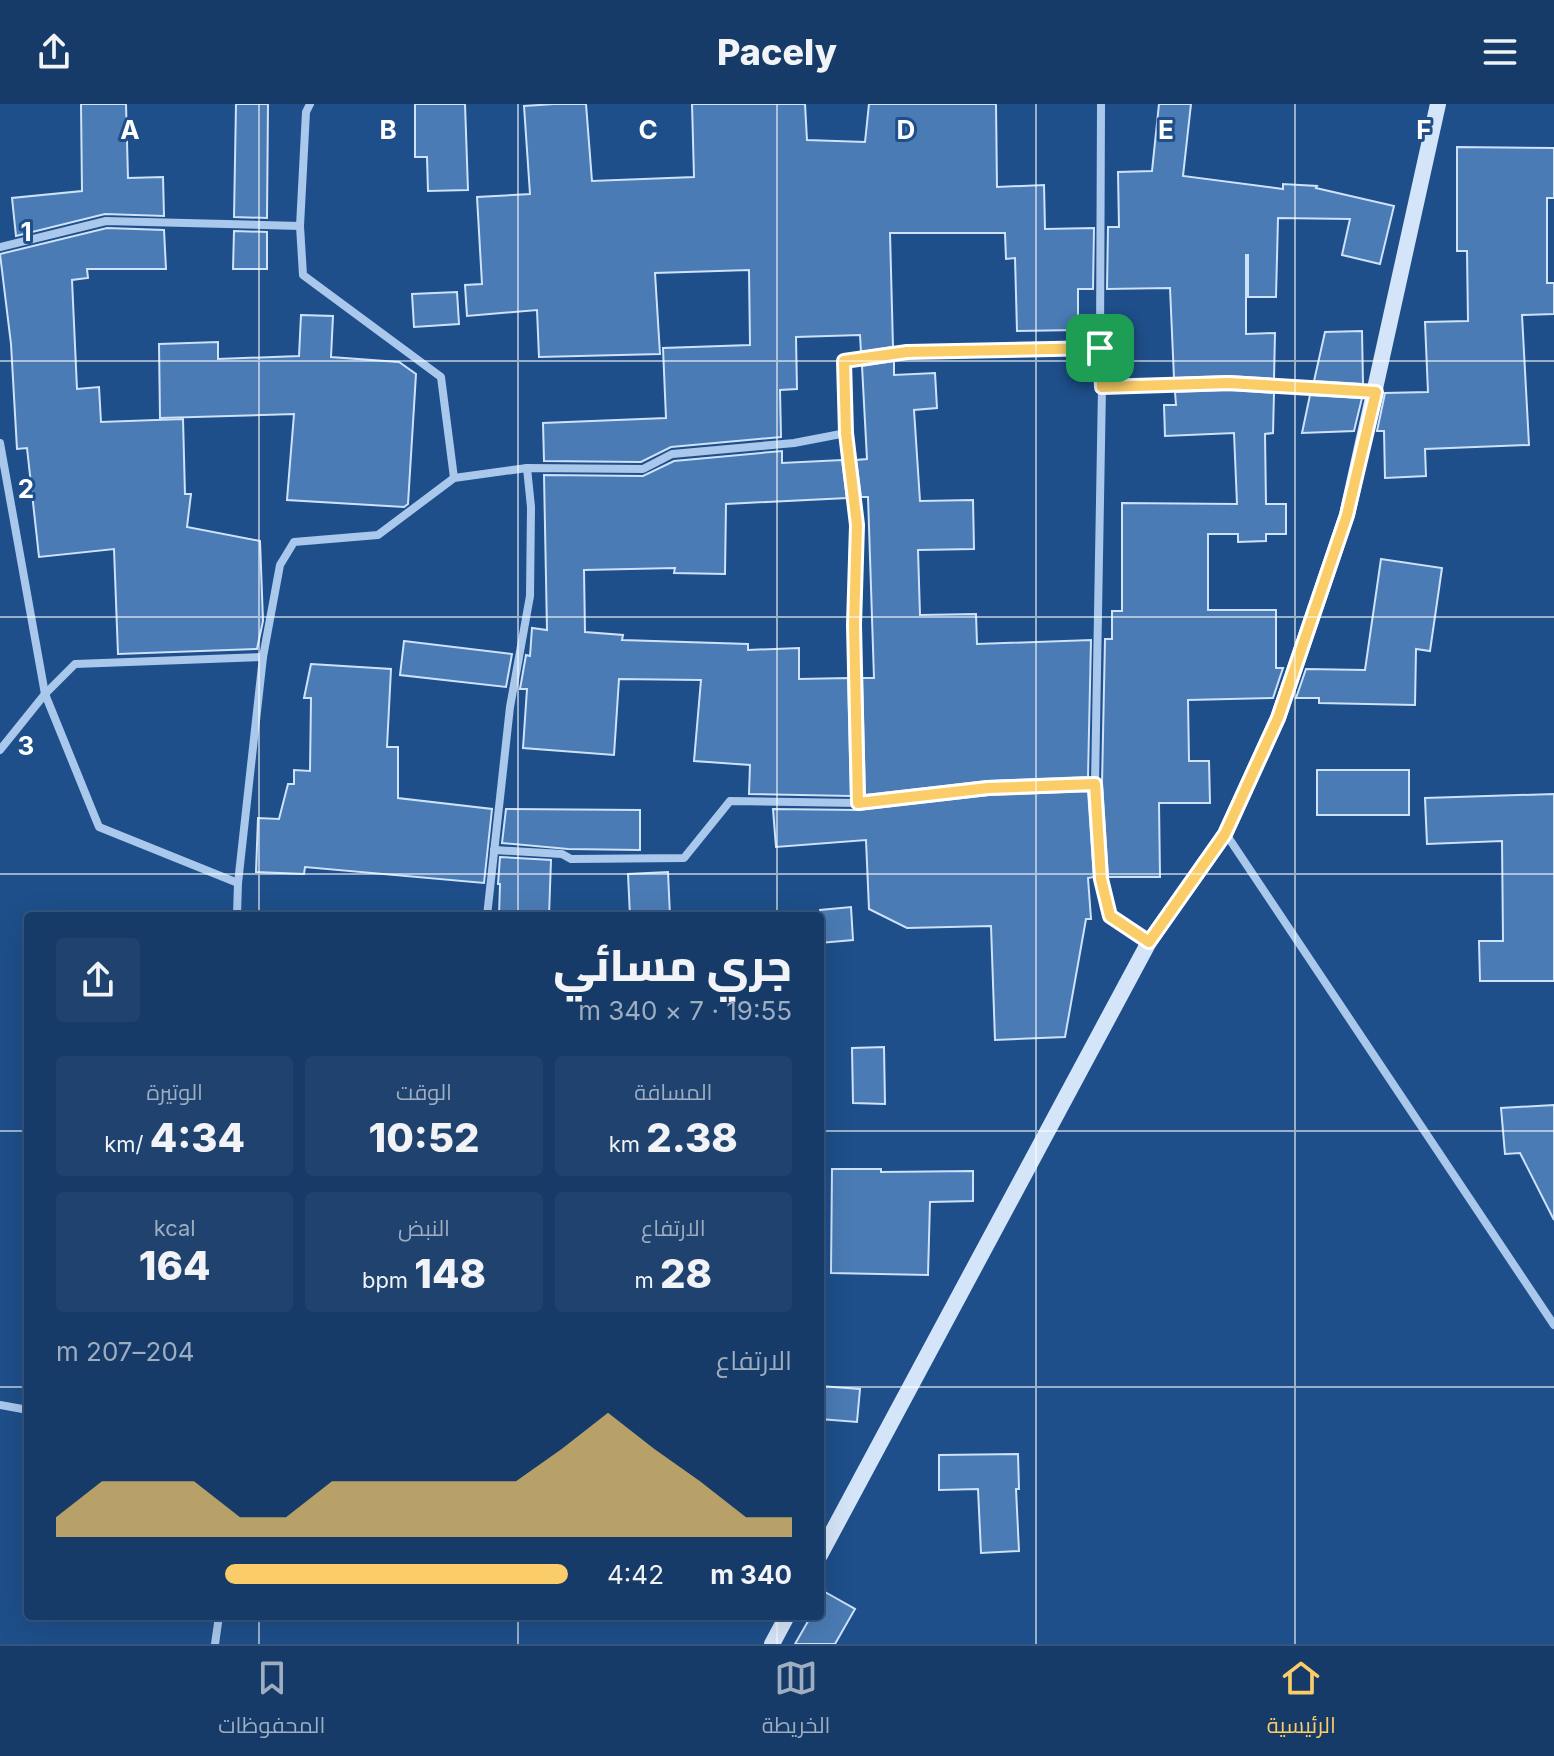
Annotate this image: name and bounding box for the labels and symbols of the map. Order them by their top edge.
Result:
text: A [120,114,140,145]
text: B [379,114,397,145]
text: C [638,114,658,145]
text: D [897,114,915,145]
text: E [1158,114,1174,145]
text: F [1416,114,1432,145]
text: 1 [20,216,32,247]
pin [1066,314,1134,382]
text: 2 [18,473,34,504]
text: 3 [18,730,34,761]

